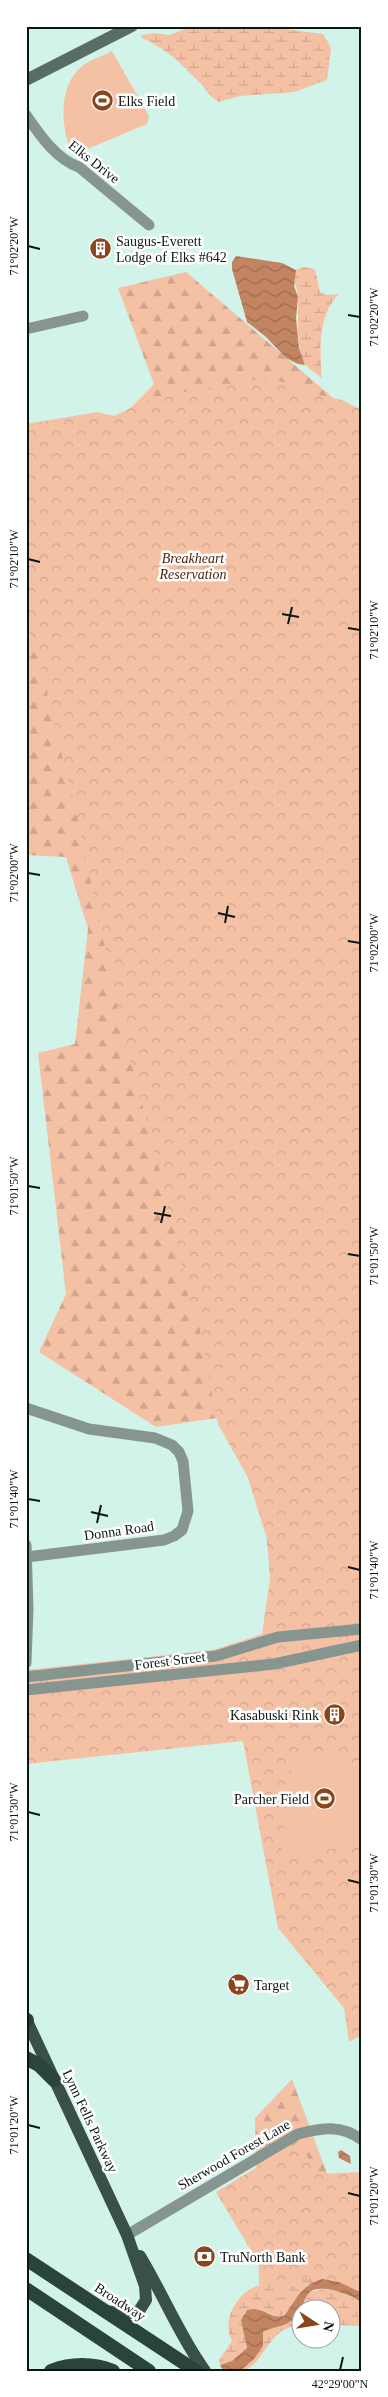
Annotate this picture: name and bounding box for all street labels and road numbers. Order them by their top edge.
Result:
street label: Elks Drive [66,138,122,186]
street label: Donna Road [83,1519,155,1543]
street label: Forest Street [134,1649,206,1673]
street label: Lynn Fells Parkway [60,2067,120,2175]
street label: Sherwood Forest Lane [175,2117,293,2193]
street label: Broadway [92,2280,148,2324]

